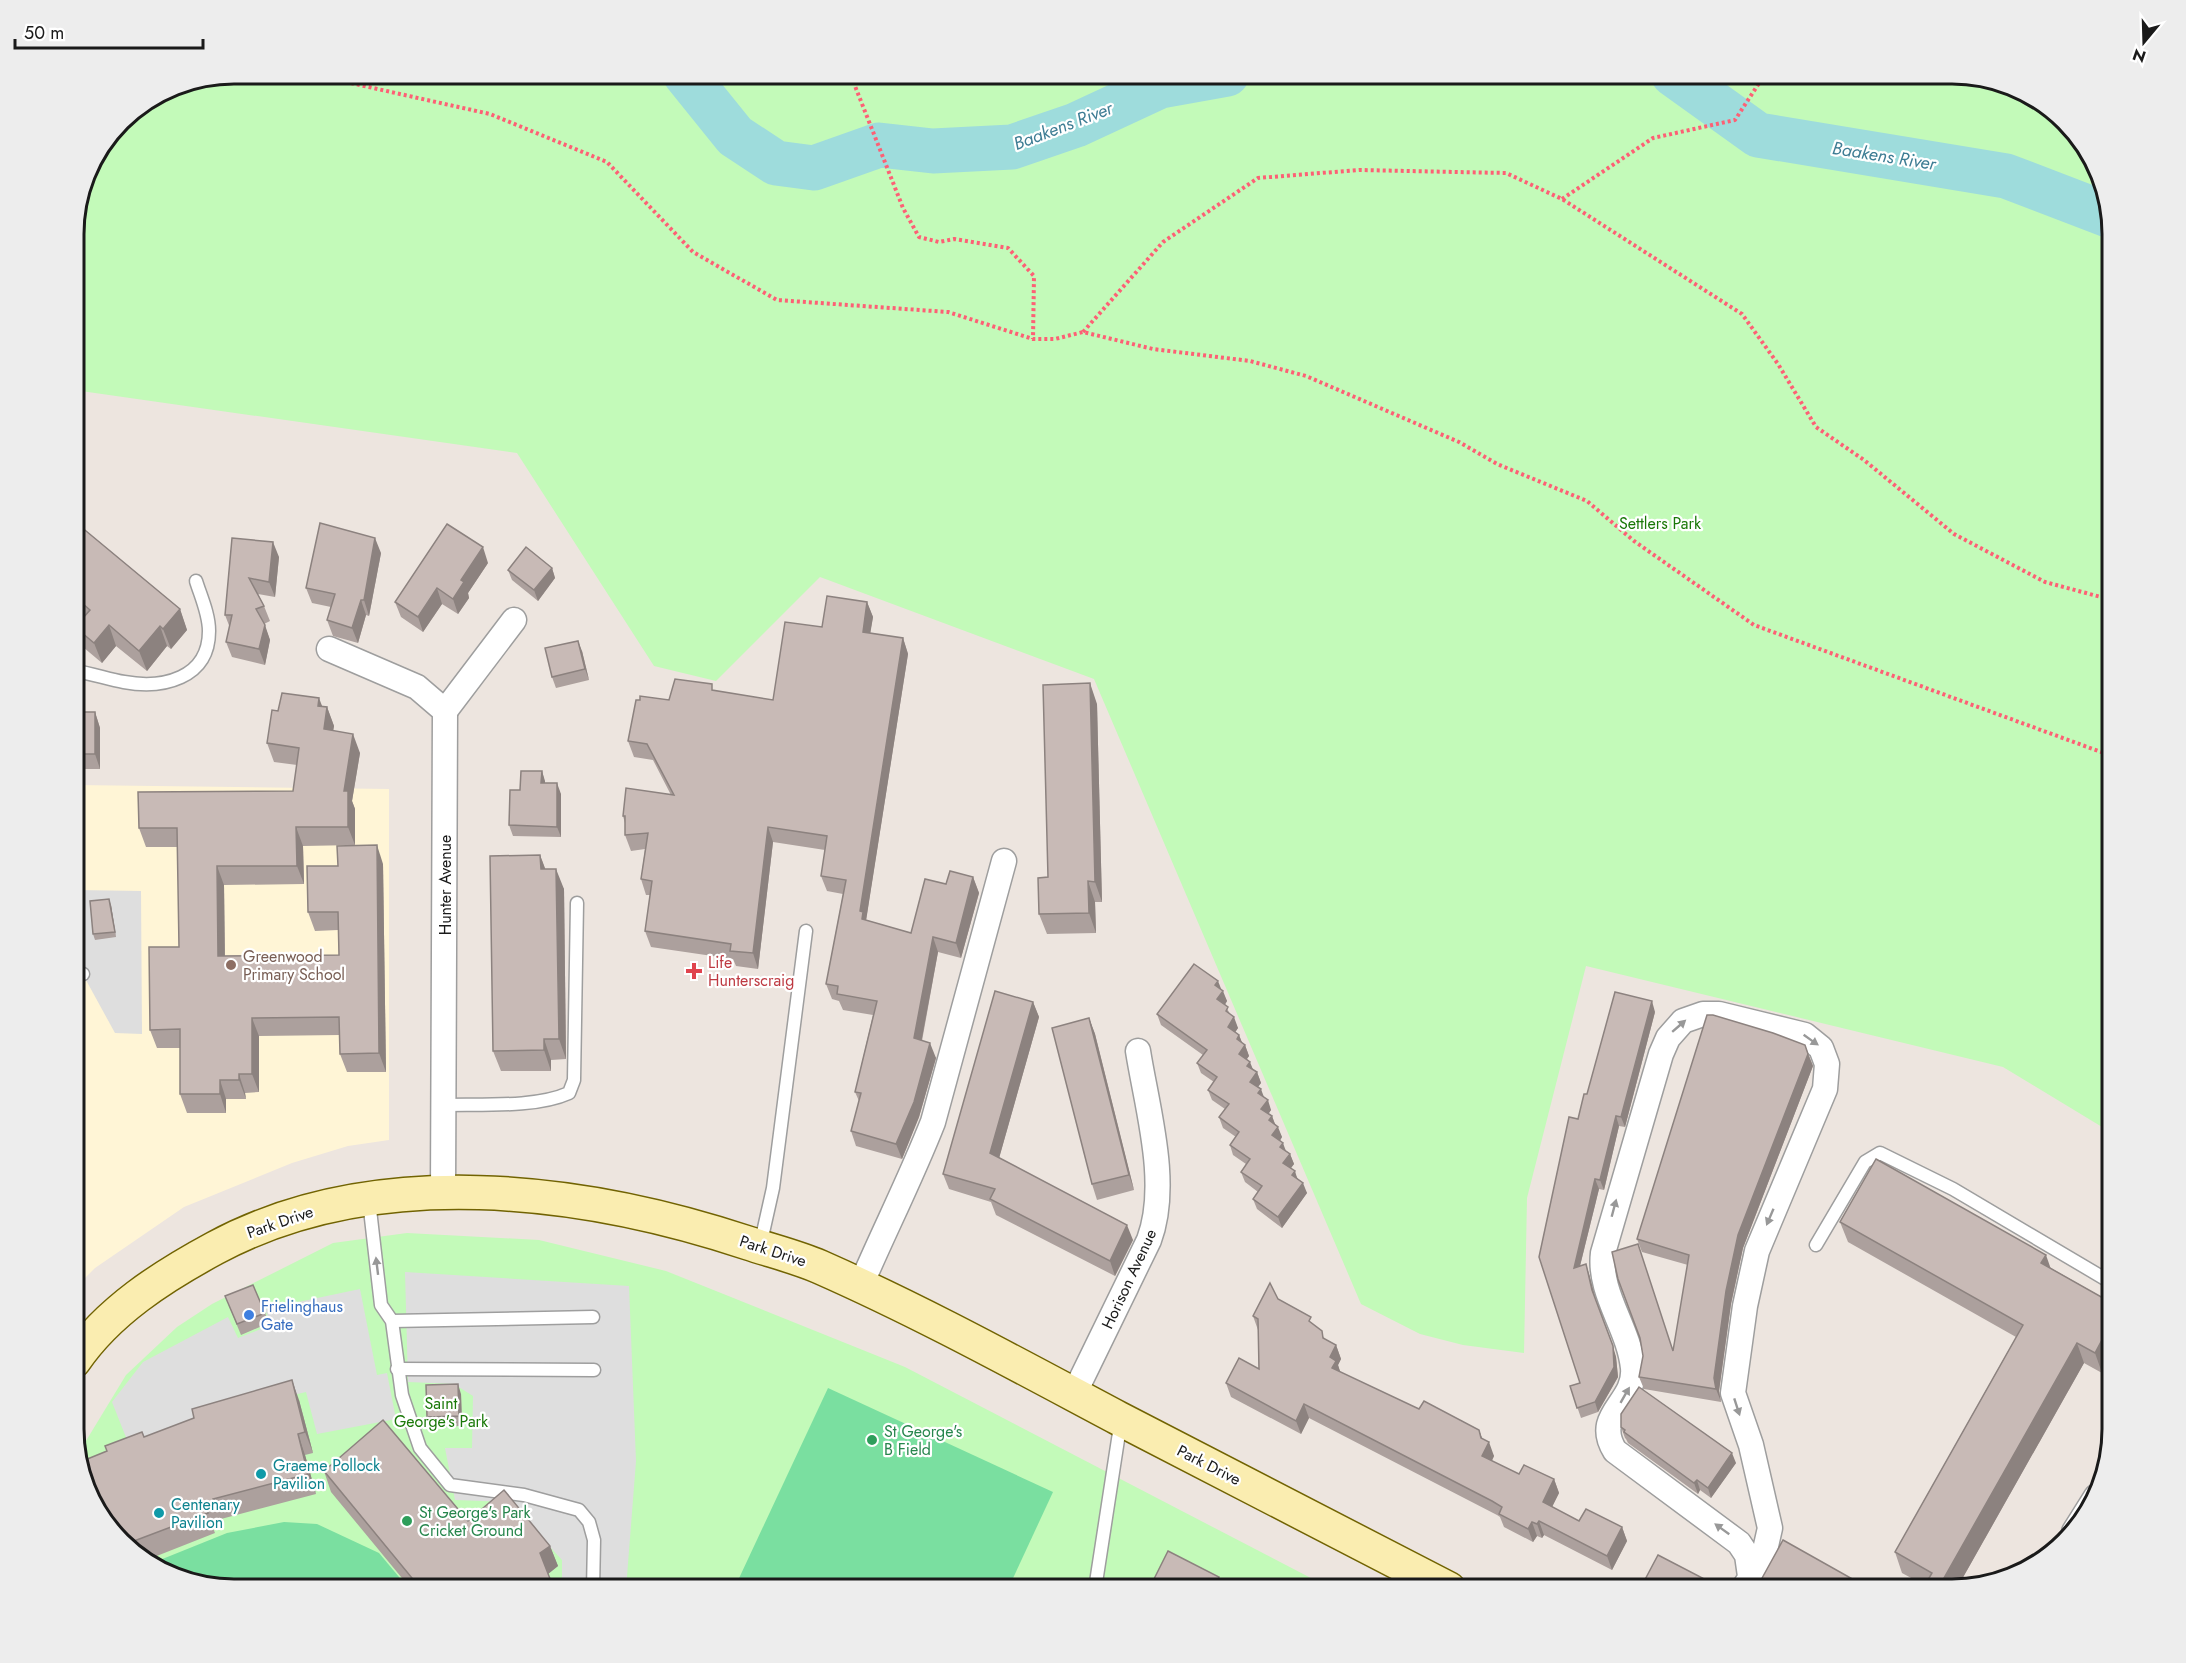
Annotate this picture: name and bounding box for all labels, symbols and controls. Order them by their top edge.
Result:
scale bar [15,12,202,50]
north arrow [2114,12,2174,72]
text: 50 m [24,20,64,46]
text: N [2130,43,2149,69]
water label: Baakens River [1010,95,1117,157]
water label: Baakens River [1830,135,1939,177]
park label: Settlers Park [1619,512,1702,535]
street label: Hunter Avenue [434,835,457,935]
place label: Greenwood Primary School [243,945,345,986]
place label: Life Hunterscraig [708,951,794,992]
marker: Greenwood Primary School [224,958,238,972]
marker: Life Hunterscraig [685,962,703,980]
one-way arrow [1671,1020,1687,1033]
one-way arrow [1802,1034,1818,1046]
one-way arrow [1610,1199,1619,1217]
street label: Park Drive [244,1200,316,1244]
one-way arrow [1765,1208,1775,1226]
street label: Horison Avenue [1096,1225,1162,1333]
street label: Park Drive [737,1229,809,1273]
one-way arrow [372,1257,381,1276]
place label: Frielinghaus Gate [261,1295,343,1336]
marker: Frielinghaus Gate [242,1308,256,1322]
one-way arrow [1620,1387,1631,1403]
park label: Saint George's Park [394,1392,489,1433]
one-way arrow [1733,1398,1742,1416]
place label: St George's B Field [884,1420,962,1461]
marker: St George's B Field [865,1433,879,1447]
street label: Park Drive [1173,1439,1245,1491]
place label: Graeme Pollock Pavilion [273,1454,381,1495]
marker: Graeme Pollock Pavilion [254,1467,268,1481]
place label: Centenary Pavilion [171,1493,241,1534]
place label: St George's Park Cricket Ground [419,1501,532,1542]
marker: Centenary Pavilion [152,1506,166,1520]
marker: St George's Park Cricket Ground [400,1514,414,1528]
one-way arrow [1714,1523,1730,1535]

